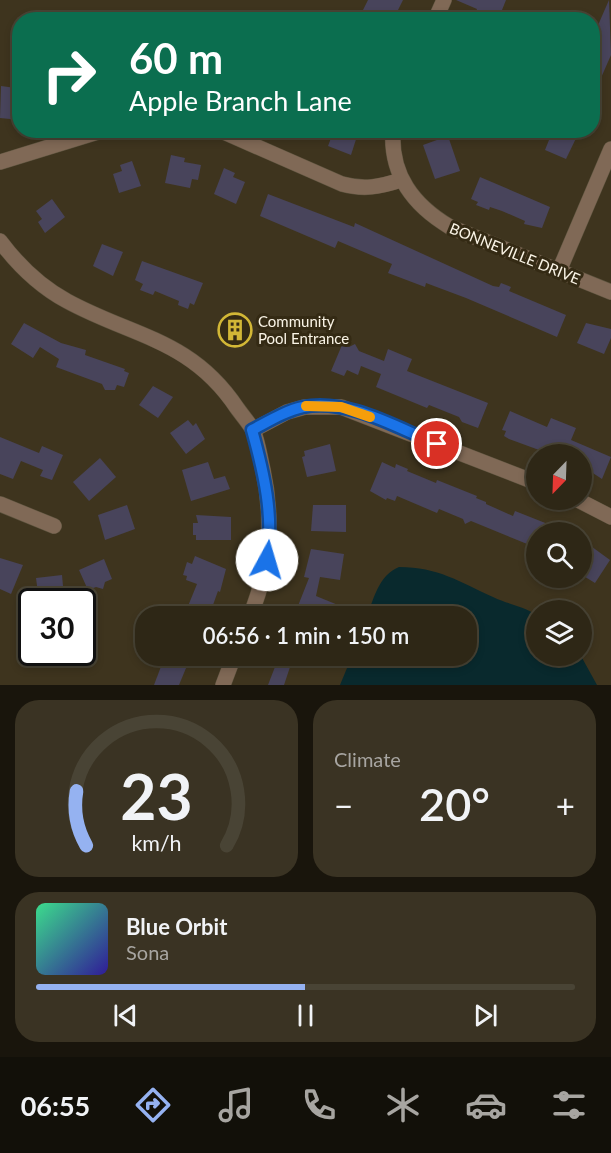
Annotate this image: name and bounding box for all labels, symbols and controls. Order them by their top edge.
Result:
text: 60 m [129,33,223,83]
icon: right [30,36,108,114]
text: Apple Branch Lane [129,84,352,117]
street label: BONNEVILLE DRIVE [447,219,583,287]
building icon: Community Pool Entrance [217,312,253,348]
place label: Community Pool Entrance [258,312,349,347]
pin [411,418,462,469]
icon: arrive [420,427,453,460]
north arrow [526,444,592,510]
map controls [526,444,592,666]
button: search [526,522,592,588]
position arrow [235,528,299,592]
speed limit sign: 30 [18,588,96,666]
button: layers [526,600,592,666]
text: 06:56 · 1 min · 150 m [203,622,409,649]
text: Climate [334,747,401,771]
text: 23 [120,758,193,833]
text: 20° [419,777,490,831]
text: − [334,785,353,825]
text: + [556,785,575,825]
text: km/h [131,830,182,856]
text: Blue Orbit [126,913,227,940]
text: Sona [126,940,169,964]
icon: previous [109,999,142,1032]
icon: pause [289,999,322,1032]
icon: next [469,999,502,1032]
icon: directions [132,1084,174,1126]
icon: music [215,1084,257,1126]
icon: phone [298,1084,340,1126]
icon: climate [382,1084,424,1126]
icon: car [465,1084,507,1126]
icon: filters [548,1084,590,1126]
text: 06:55 [21,1089,90,1122]

